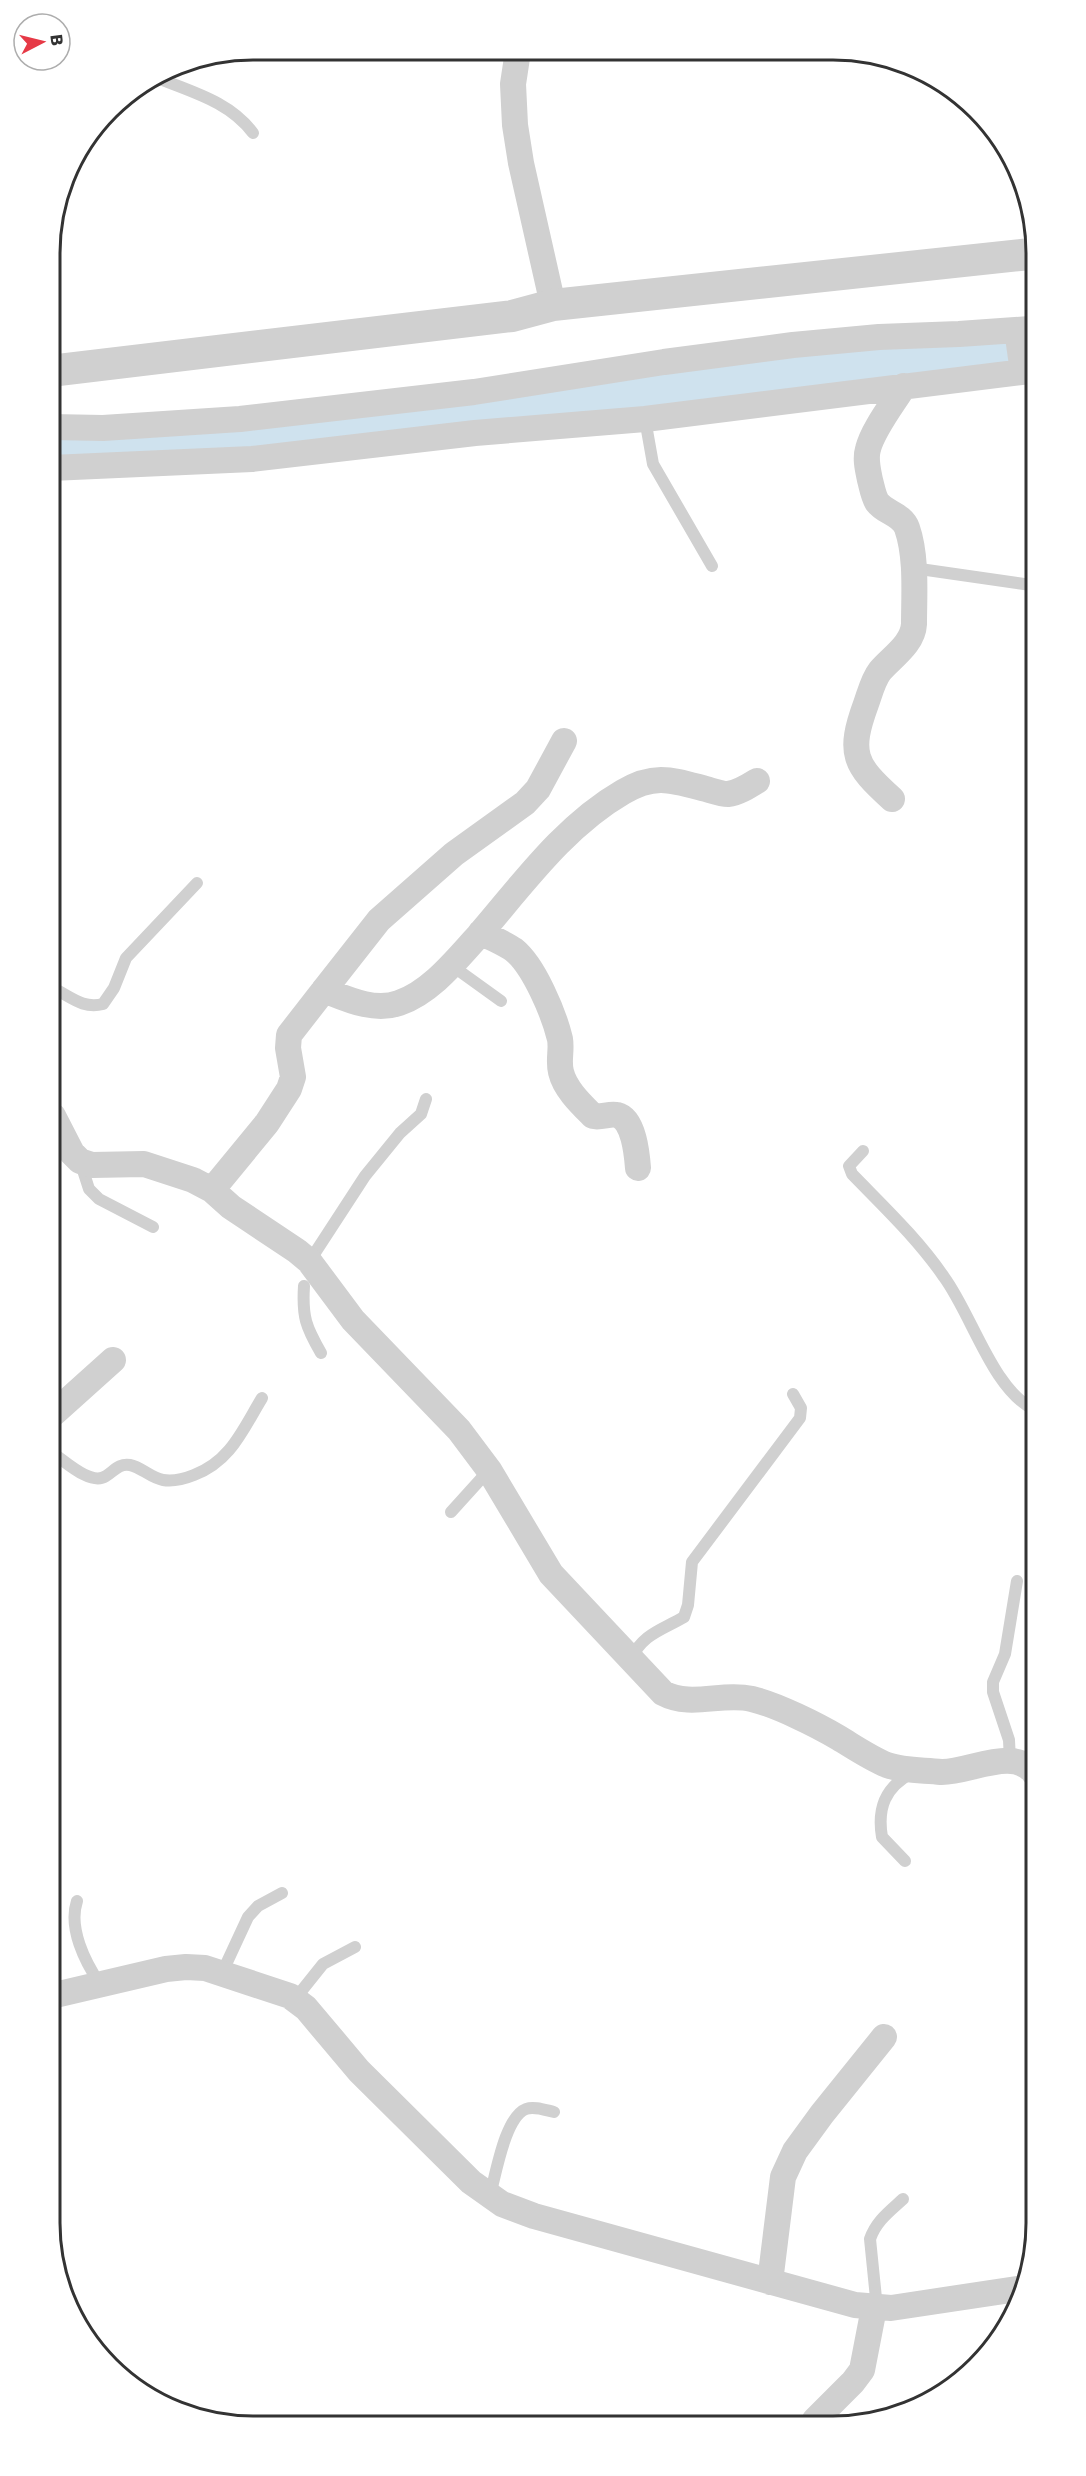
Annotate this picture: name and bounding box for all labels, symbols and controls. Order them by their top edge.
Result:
north arrow [12,12,72,72]
text: B [46,33,67,47]

